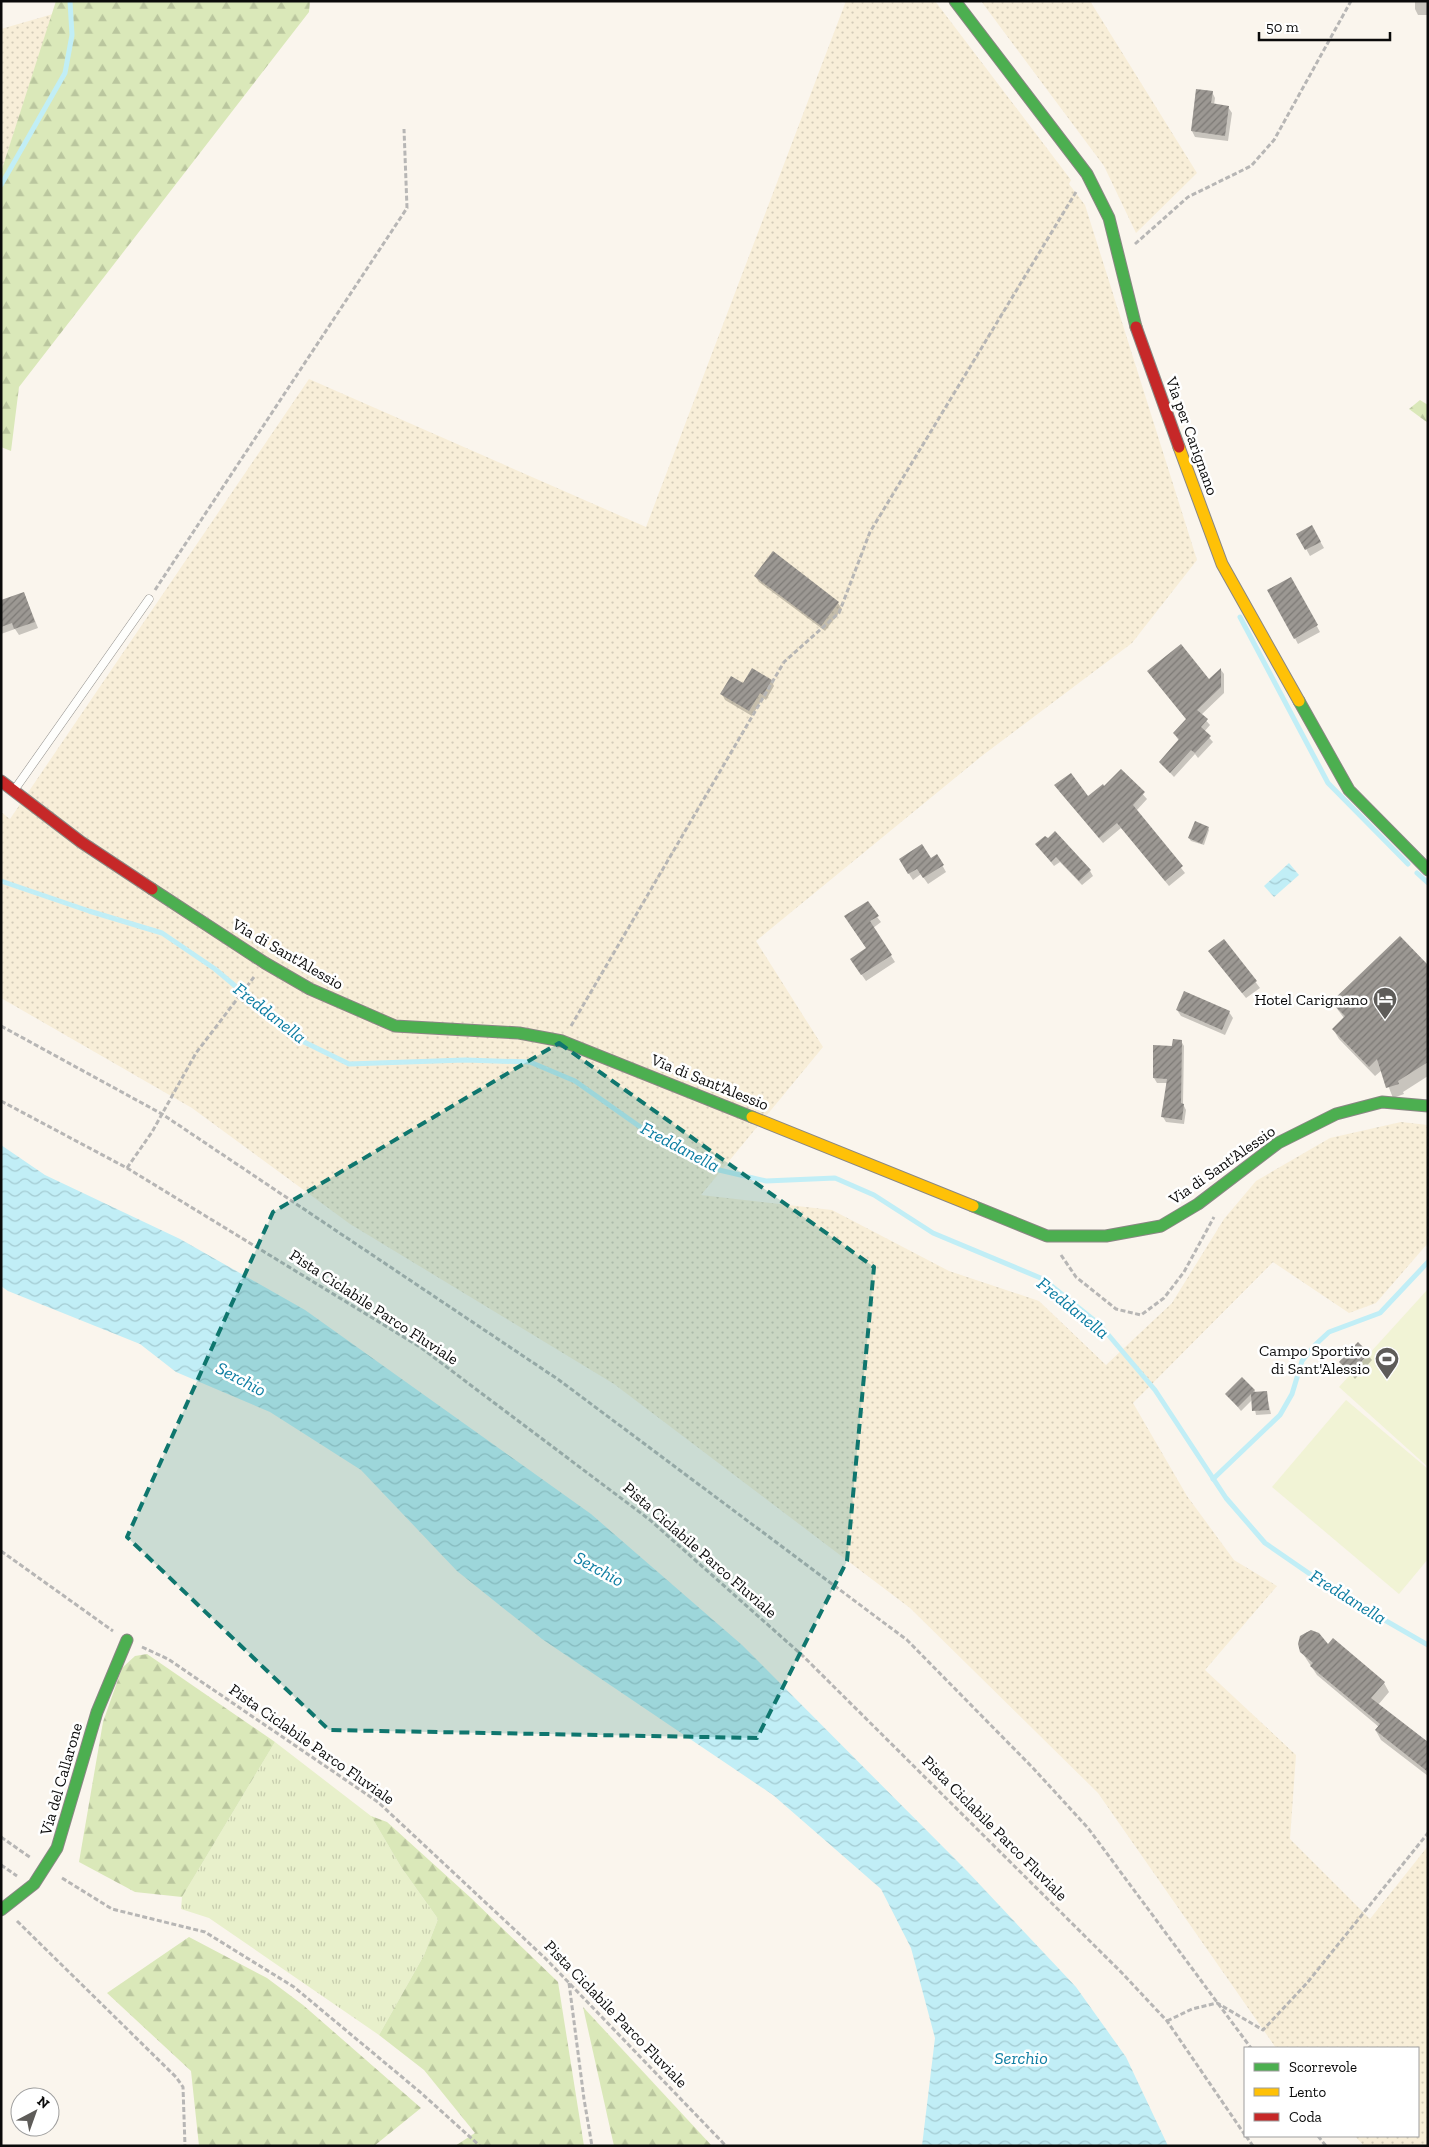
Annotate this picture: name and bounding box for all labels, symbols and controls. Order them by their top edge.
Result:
scale bar [1259,10,1390,42]
text: 50 m [1266,18,1299,36]
street label: Via per Carignano [1161,373,1222,498]
street label: Via di Sant'Alessio [228,914,347,993]
water label: Freddanella [229,978,311,1048]
hotel icon: Hotel Carignano [1372,986,1398,1020]
place label: Hotel Carignano [1254,990,1368,1009]
street label: Via di Sant'Alessio [648,1049,772,1114]
water label: Freddanella [637,1117,723,1177]
street label: Via di Sant'Alessio [1165,1121,1279,1209]
street label: Pista Ciclabile Parco Fluviale [286,1245,462,1369]
water label: Freddanella [1033,1272,1113,1344]
place label: Campo Sportivo di Sant'Alessio [1259,1341,1370,1378]
sports icon: Campo Sportivo di Sant'Alessio [1374,1346,1400,1380]
water label: Serchio [212,1357,270,1401]
street label: Pista Ciclabile Parco Fluviale [619,1478,781,1622]
water label: Serchio [570,1546,628,1592]
water label: Freddanella [1306,1565,1390,1629]
street label: Pista Ciclabile Parco Fluviale [226,1680,398,1808]
street label: Via del Callarone [36,1721,86,1838]
street label: Pista Ciclabile Parco Fluviale [918,1751,1072,1905]
street label: Pista Ciclabile Parco Fluviale [541,1936,691,2092]
water label: Serchio [994,2047,1048,2069]
legend [1244,2047,1419,2137]
text: Scorrevole [1289,2058,1357,2076]
text: Lento [1289,2083,1326,2101]
north arrow [10,2087,60,2137]
text: N [34,2093,53,2113]
text: Coda [1289,2108,1322,2126]

